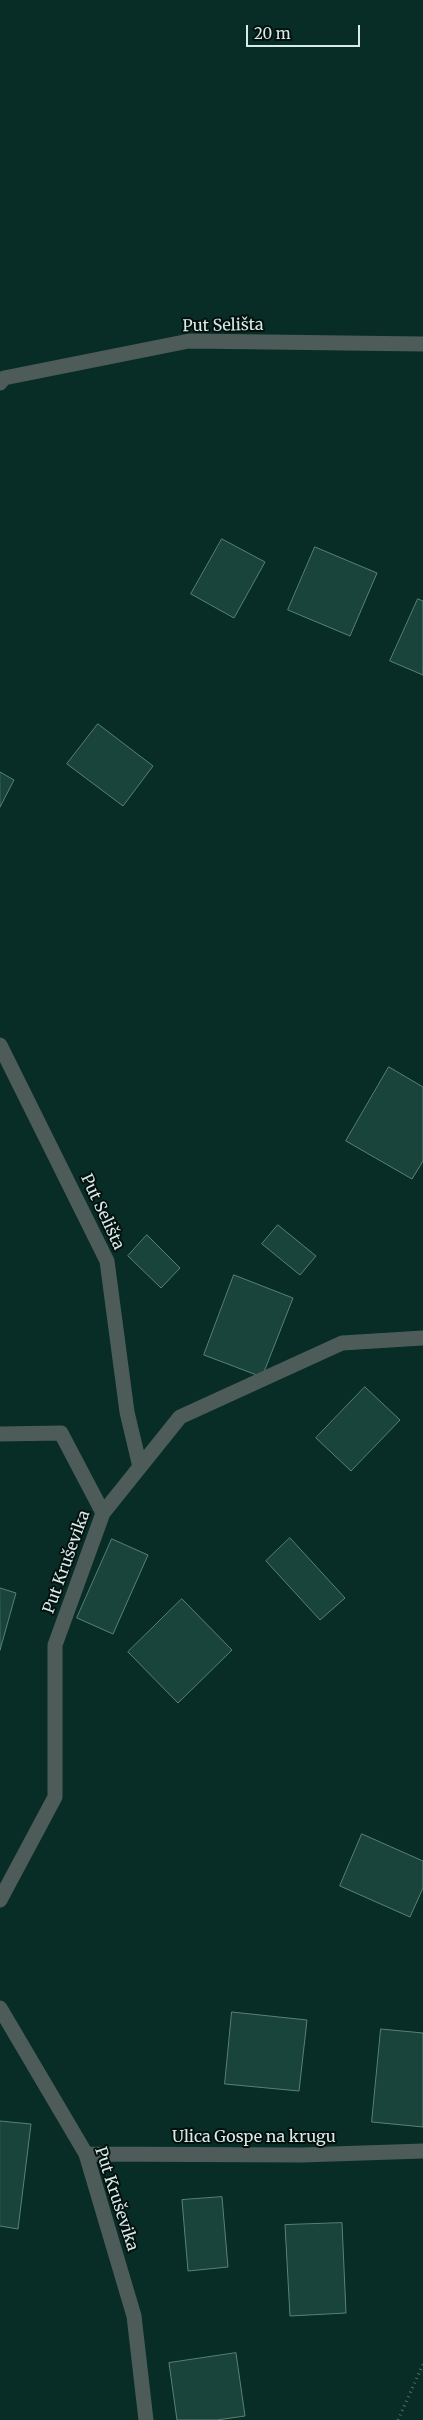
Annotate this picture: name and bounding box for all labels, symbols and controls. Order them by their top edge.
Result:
scale bar [248,15,362,47]
text: 20 m [254,24,291,43]
street label: Put Selišta [182,316,264,336]
street label: Put Selišta [76,1171,128,1253]
street label: Put Kruševika [39,1508,95,1616]
street label: Ulica Gospe na krugu [172,2127,336,2147]
street label: Put Kruševika [90,2145,142,2253]

